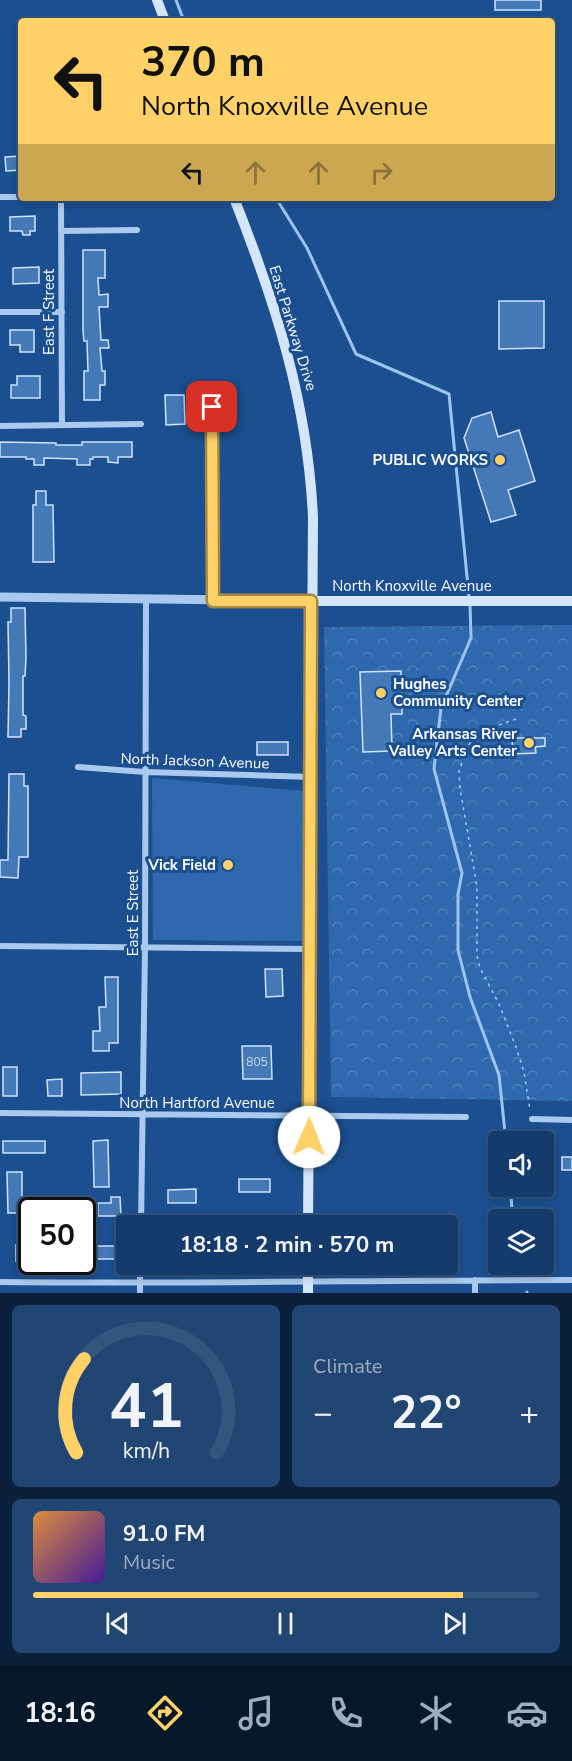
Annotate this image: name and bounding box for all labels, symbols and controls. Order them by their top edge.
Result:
text: 370 m [141,34,265,91]
icon: left [42,42,120,120]
text: North Knoxville Avenue [141,88,428,125]
icon: left [176,156,209,189]
icon: ahead [239,156,272,189]
icon: ahead [302,156,335,189]
icon: right [365,156,398,189]
street label: East Parkway Drive [264,263,322,393]
street label: East F Street [39,268,59,355]
pin [186,381,237,432]
icon: arrive [195,390,228,423]
place label: PUBLIC WORKS [372,450,488,470]
marker: PUBLIC WORKS [493,453,507,467]
street label: North Knoxville Avenue [332,576,492,596]
place label: Hughes Community Center [393,674,523,711]
marker: Hughes Community Center [374,686,388,700]
place label: Arkansas River Valley Arts Center [388,724,517,761]
marker: Arkansas River Valley Arts Center [522,736,536,750]
street label: North Jackson Avenue [120,748,270,774]
place label: Vick Field [147,855,216,875]
marker: Vick Field [221,858,235,872]
street label: East E Street [123,869,143,956]
house number: 805 [246,1054,268,1070]
street label: North Hartford Avenue [119,1093,275,1113]
position arrow [277,1105,341,1169]
map controls [488,1131,554,1275]
button: sound [488,1131,554,1197]
speed limit sign: 50 [18,1197,96,1275]
button: layers [488,1209,554,1275]
text: 18:18 · 2 min · 570 m [180,1230,394,1260]
text: Climate [313,1353,382,1380]
text: 41 [109,1364,183,1449]
text: 22° [390,1383,462,1444]
text: − [313,1391,333,1436]
text: + [519,1391,539,1436]
text: km/h [122,1436,170,1466]
text: 91.0 FM [123,1519,205,1549]
text: Music [123,1549,175,1576]
icon: previous [101,1607,134,1640]
icon: pause [269,1607,302,1640]
icon: next [438,1607,471,1640]
icon: directions [144,1692,186,1734]
icon: music [235,1692,277,1734]
icon: phone [325,1692,367,1734]
icon: climate [415,1692,457,1734]
icon: car [506,1692,548,1734]
text: 18:16 [24,1695,96,1732]

